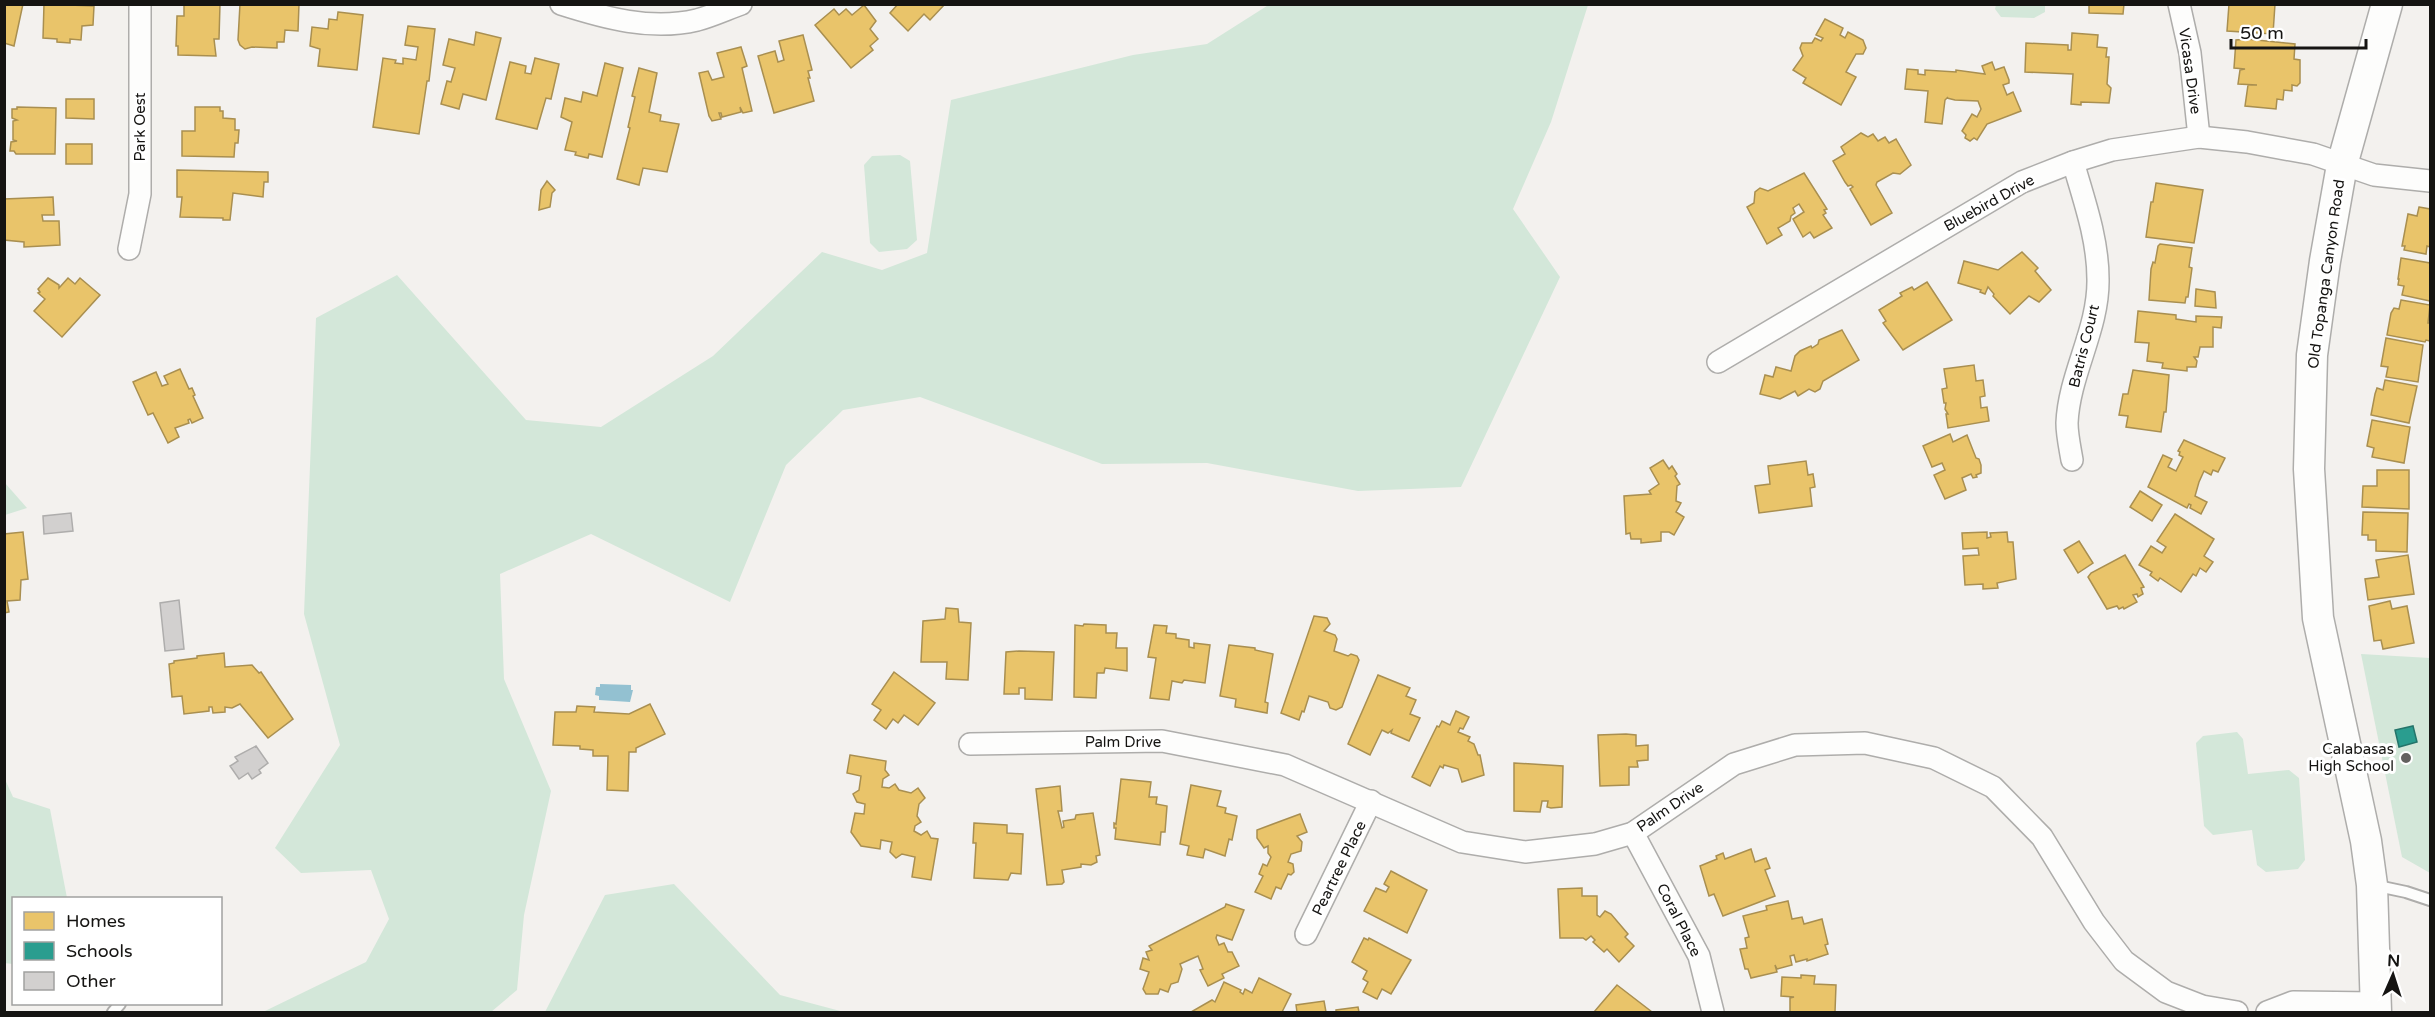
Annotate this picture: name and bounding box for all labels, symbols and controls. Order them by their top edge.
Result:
scale bar [2231,12,2366,50]
text: 50 m [2240,22,2284,44]
street label: Vicasa Drive [2175,27,2205,115]
street label: Park Oest [131,92,149,162]
street label: Bluebird Drive [1941,171,2037,235]
street label: Old Topanga Canyon Road [2304,178,2348,370]
street label: Batris Court [2065,302,2103,389]
street label: Palm Drive [1085,733,1161,751]
place label: Calabasas High School [2308,740,2394,775]
marker: Calabasas High School [2399,751,2413,765]
street label: Palm Drive [1633,778,1707,836]
street label: Peartree Place [1308,818,1370,918]
street label: Coral Place [1653,880,1705,960]
legend [12,897,222,1005]
text: Homes [66,910,126,932]
text: Schools [66,940,133,962]
north arrow [2363,945,2423,1005]
text: N [2387,951,2401,971]
text: Other [66,970,116,992]

